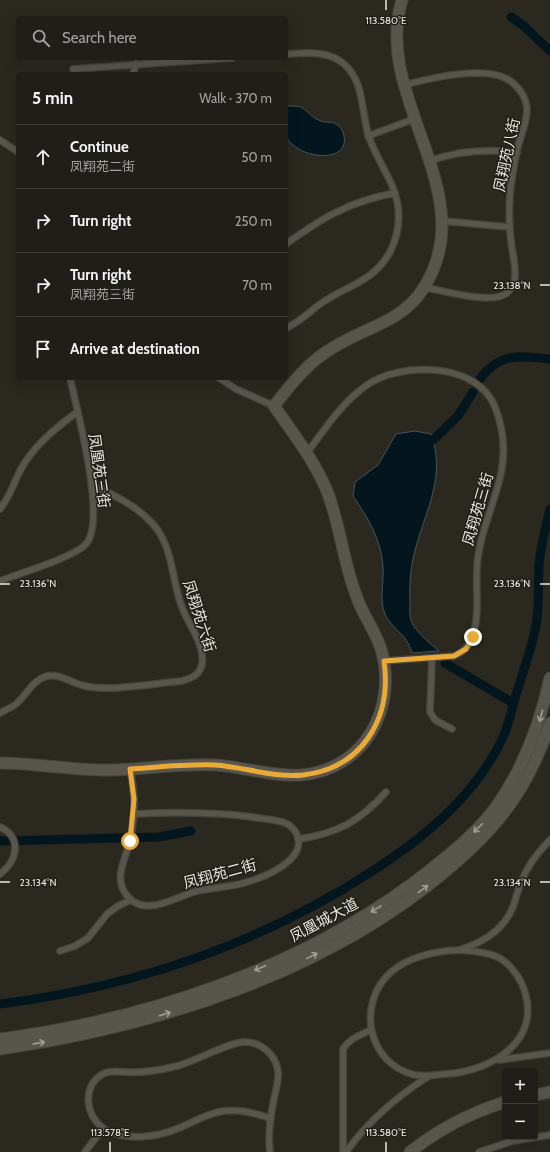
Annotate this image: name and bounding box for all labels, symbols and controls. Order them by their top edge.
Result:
text: 113.580°E [366,14,407,27]
search box [16,16,288,60]
icon: search [30,27,52,49]
text: Search here [62,29,137,47]
text: 5 min [32,88,73,108]
text: Walk · 370 m [199,90,272,106]
street label: 凤翔苑八街 [490,116,524,194]
text: Continue [70,138,129,156]
icon: ahead [32,146,54,168]
text: 50 m [242,149,272,165]
text: 凤翔苑二街 [70,158,135,174]
icon: right [32,210,54,232]
text: Turn right [70,212,131,230]
text: 250 m [235,213,272,229]
text: Turn right [70,266,131,284]
icon: right [32,274,54,296]
text: 70 m [242,277,272,293]
text: 23.138°N [493,279,531,292]
text: 凤翔苑三街 [70,286,135,302]
icon: arrive [32,338,54,360]
text: Arrive at destination [70,340,200,358]
street label: 凤凰苑三街 [85,433,113,509]
street label: 凤翔苑三街 [459,470,497,548]
text: 23.136°N [20,577,56,590]
text: 23.136°N [494,577,530,590]
street label: 凤翔苑六街 [179,578,219,654]
route end [464,628,482,646]
one-way arrow [537,709,544,722]
one-way arrow [473,823,482,833]
route start [121,832,139,850]
street label: 凤翔苑二街 [181,856,259,892]
text: 23.134°N [20,876,56,889]
text: 23.134°N [494,876,530,889]
one-way arrow [418,885,429,893]
street label: 凤凰城大道 [287,894,361,946]
one-way arrow [371,905,382,913]
one-way arrow [306,952,318,959]
one-way arrow [255,965,267,972]
one-way arrow [158,1010,171,1017]
one-way arrow [32,1039,45,1047]
map controls [502,1068,538,1140]
button: + [502,1068,538,1104]
button: − [502,1104,538,1140]
text: 113.578°E [91,1126,130,1139]
text: 113.580°E [366,1126,407,1139]

